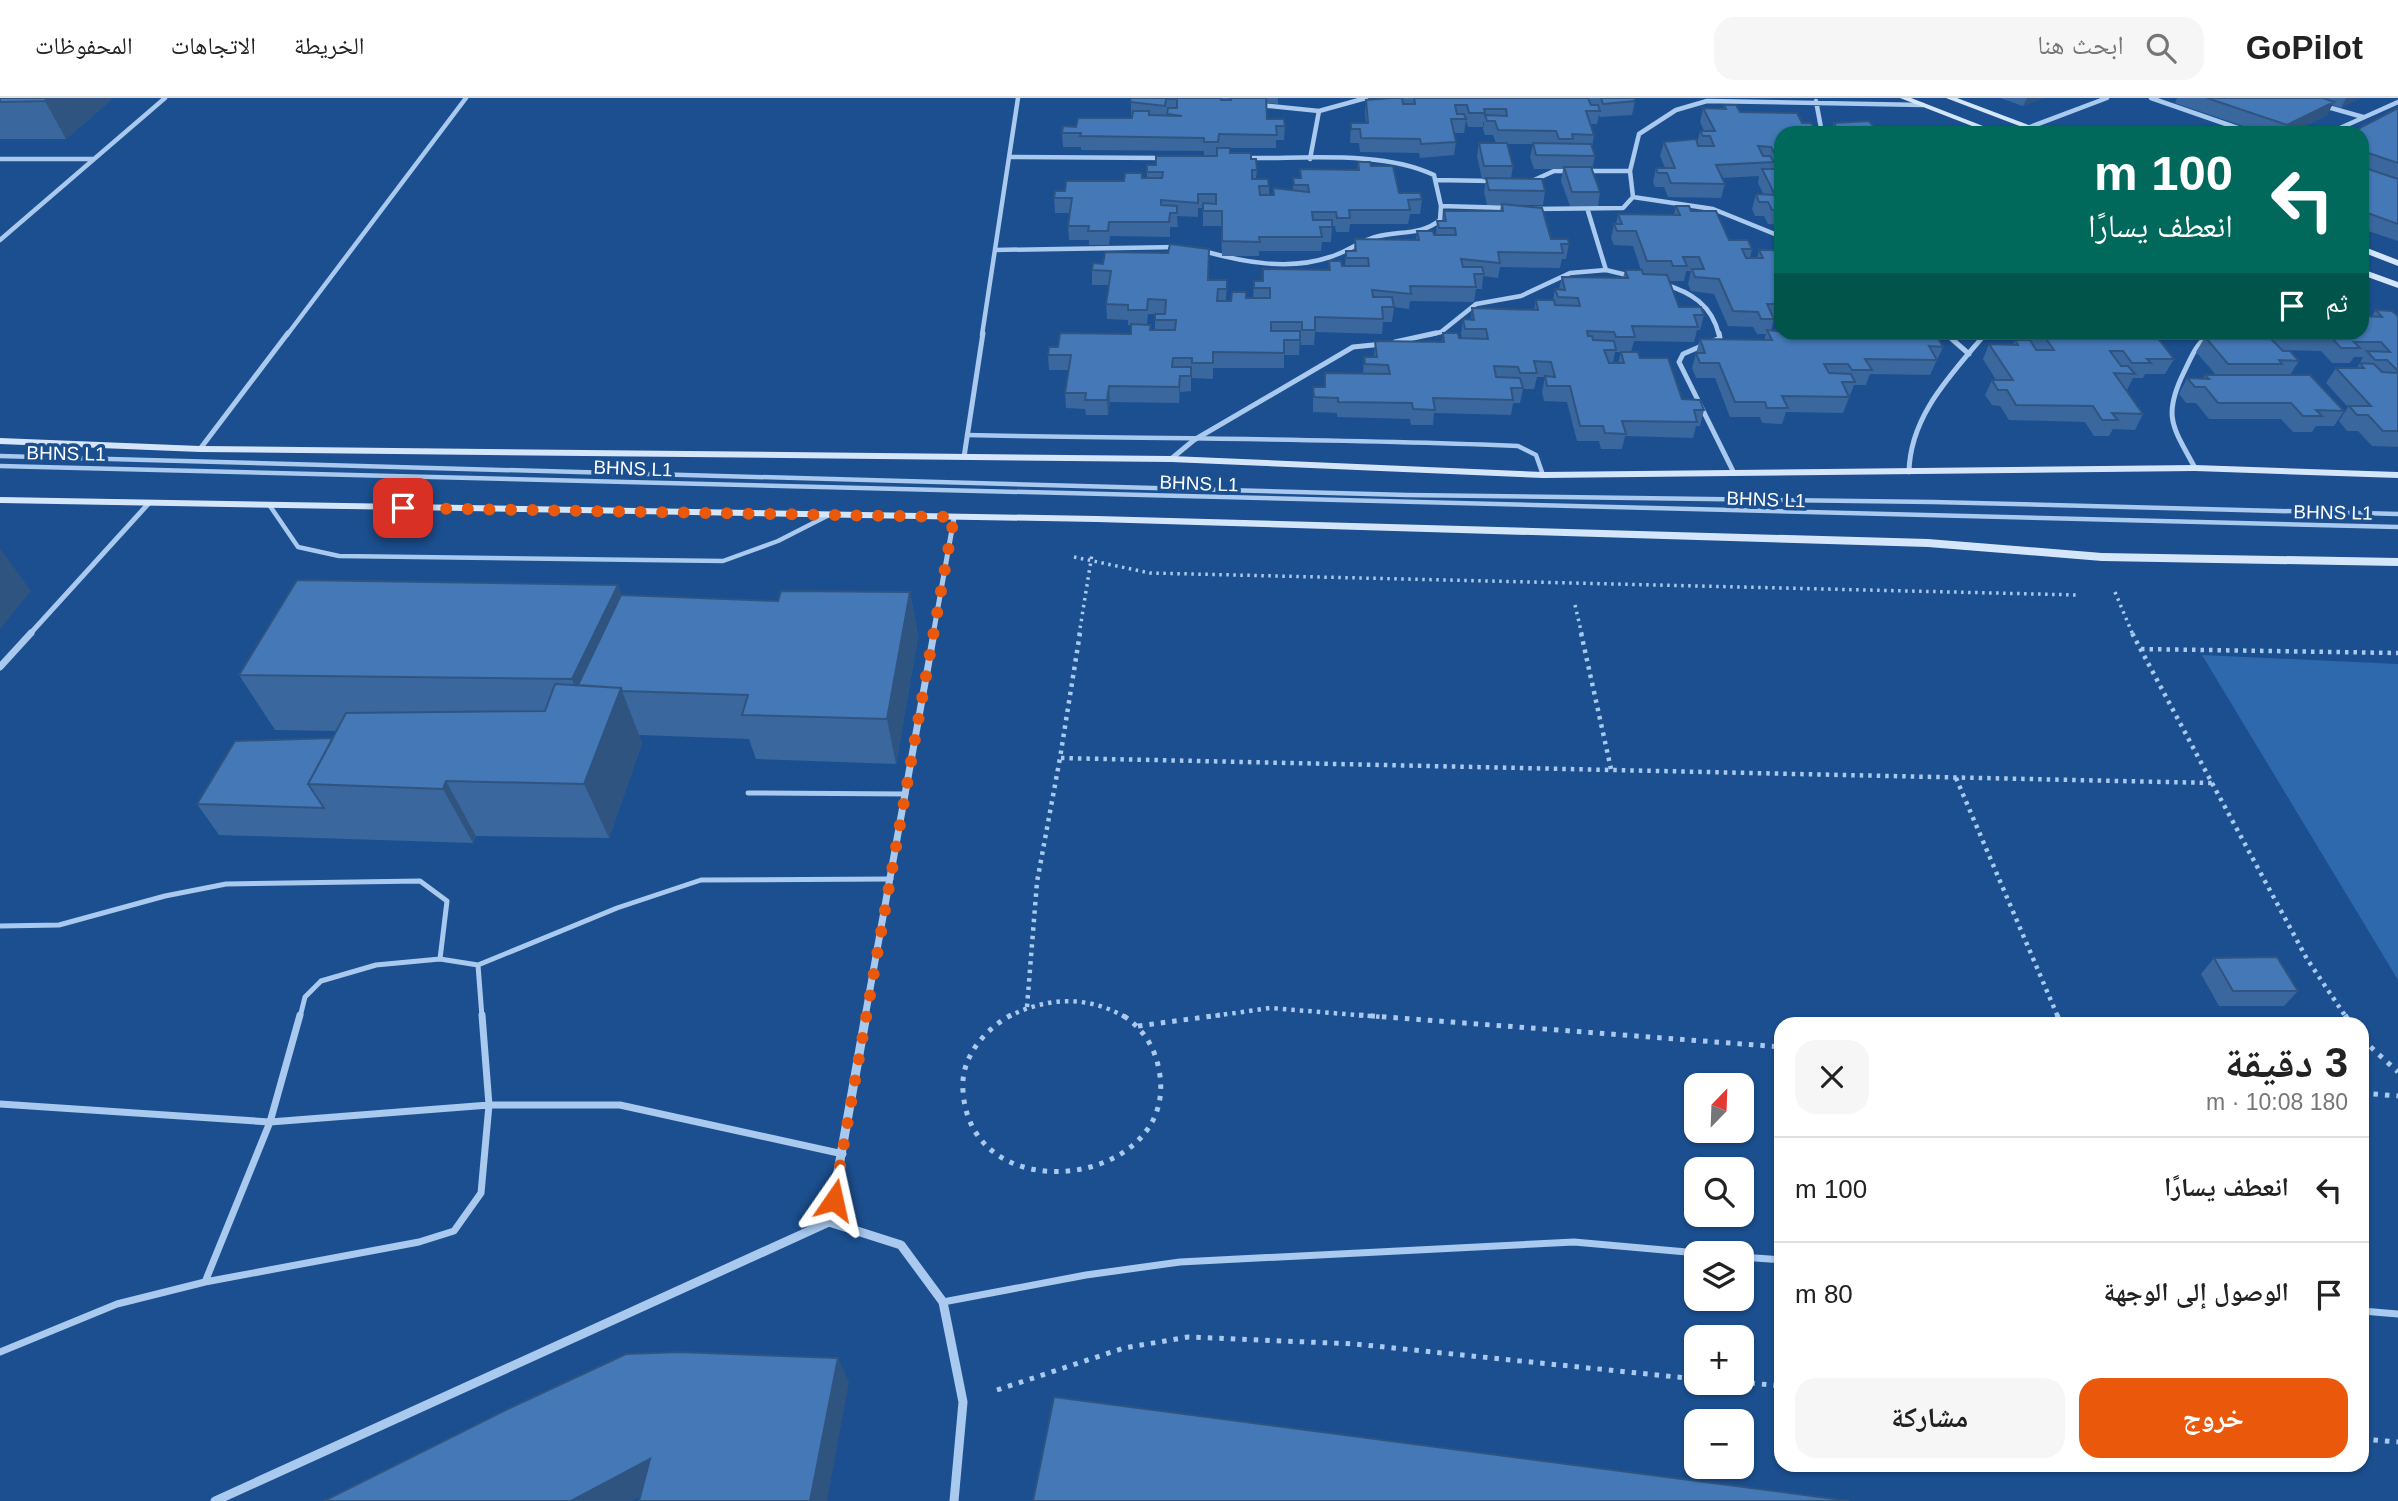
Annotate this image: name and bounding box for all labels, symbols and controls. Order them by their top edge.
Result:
search box [1714,17,2204,80]
icon: search [2142,29,2180,67]
text: GoPilot [2246,29,2363,66]
text: ابحث هنا [2037,30,2124,60]
text: المحفوظات [35,32,133,59]
text: الاتجاهات [171,32,256,59]
text: الخريطة [294,32,365,59]
text: 100 m [2094,146,2233,200]
icon: left [2257,154,2348,245]
text: انعطف يسارًا [2088,208,2233,244]
icon: arrive [2273,287,2311,325]
text: ثم [2325,288,2348,318]
street label: BHNS L1 [26,442,106,465]
street label: BHNS L1 [593,457,673,480]
street label: BHNS L1 [1159,472,1239,495]
pin [373,478,433,538]
street label: BHNS L1 [1726,488,1806,511]
icon: arrive [384,489,422,527]
street label: BHNS L1 [2293,501,2373,524]
text: 3 دقيقة [2225,1039,2348,1086]
button: close [1795,1040,1869,1114]
north arrow [1684,1073,1754,1143]
map controls [1684,1073,1754,1479]
text: 180 m · 10:08 [2206,1089,2348,1115]
button: search [1684,1157,1754,1227]
position arrow [797,1163,871,1237]
icon: left [2310,1171,2348,1209]
text: انعطف يسارًا [2164,1172,2289,1202]
text: 100 m [1795,1174,1867,1204]
button: layers [1684,1241,1754,1311]
icon: arrive [2310,1276,2348,1314]
text: الوصول إلى الوجهة [2104,1277,2289,1307]
text: 80 m [1795,1279,1853,1309]
button: + [1684,1325,1754,1395]
button: مشاركة [1795,1378,2065,1458]
button: خروج [2079,1378,2348,1458]
button: − [1684,1409,1754,1479]

